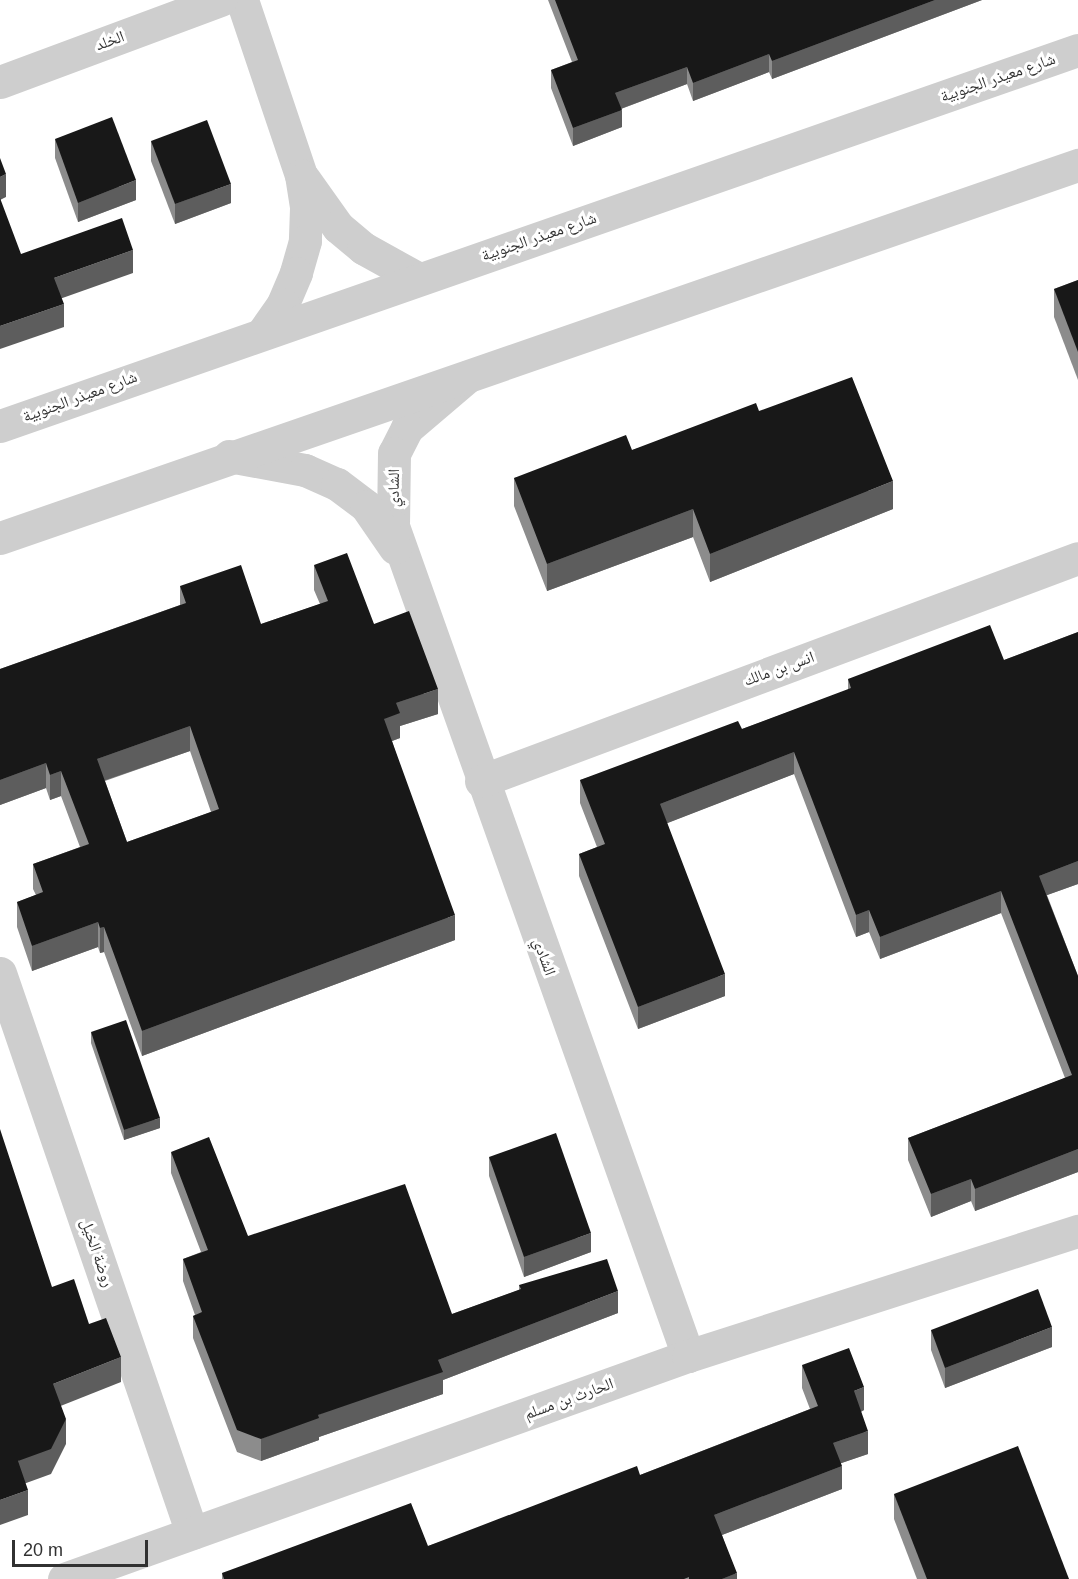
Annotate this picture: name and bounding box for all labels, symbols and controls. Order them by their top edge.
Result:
street label: الخلد [93,27,127,55]
street label: شارع معيذر الجنوبية [938,49,1058,107]
street label: شارع معيذر الجنوبية [479,208,599,266]
street label: شارع معيذر الجنوبية [20,367,140,427]
street label: الشادي [384,469,404,507]
street label: انس بن مالك [741,647,817,691]
street label: الشادي [528,936,560,978]
street label: روضة الخيل [76,1216,118,1290]
street label: الحارث بن مسلم [522,1374,616,1424]
scale bar [15,1528,152,1566]
text: 20 m [23,1540,63,1560]

